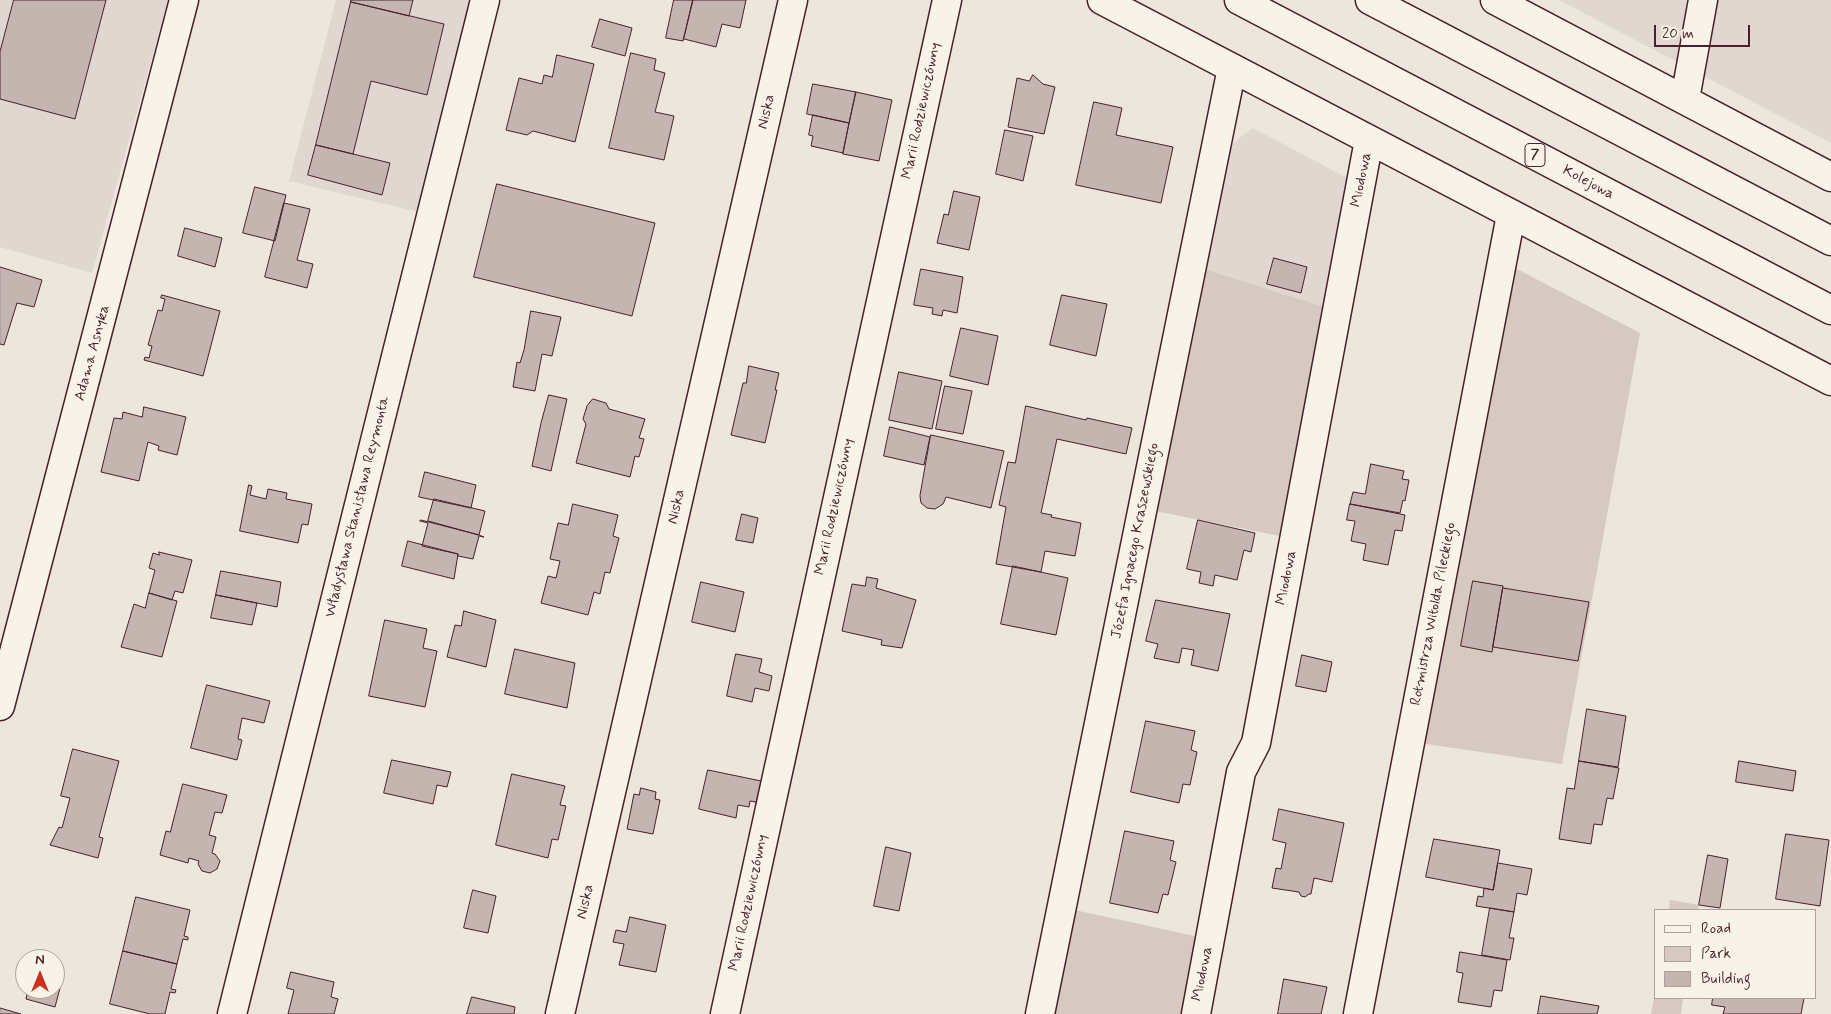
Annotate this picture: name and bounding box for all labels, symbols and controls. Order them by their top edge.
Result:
scale bar [1656,15,1752,47]
text: 20 m [1662,24,1694,44]
street label: Marii Rodziewiczówny [899,41,945,181]
street label: Niska [754,93,780,131]
road number: 7 [1525,144,1545,166]
street label: Miodowa [1348,151,1376,209]
street label: Kolejowa [1559,162,1617,204]
street label: Adama Asnyka [72,303,114,403]
street label: Władysława Stanisława Reymonta [322,395,394,619]
street label: Marii Rodziewiczówny [812,437,858,577]
street label: Józefa Ignacego Kraszewskiego [1108,442,1164,640]
street label: Niska [664,488,690,526]
street label: Rotmistrza Witolda Pileckiego [1407,521,1461,707]
street label: Miodowa [1273,549,1301,607]
street label: Marii Rodziewiczówny [726,833,772,973]
street label: Niska [573,883,599,921]
legend [1654,909,1816,999]
text: Road [1701,919,1731,939]
text: Park [1701,944,1731,964]
street label: Miodowa [1189,945,1217,1003]
north arrow [15,949,65,999]
text: N [35,951,45,969]
text: Building [1701,969,1751,989]

